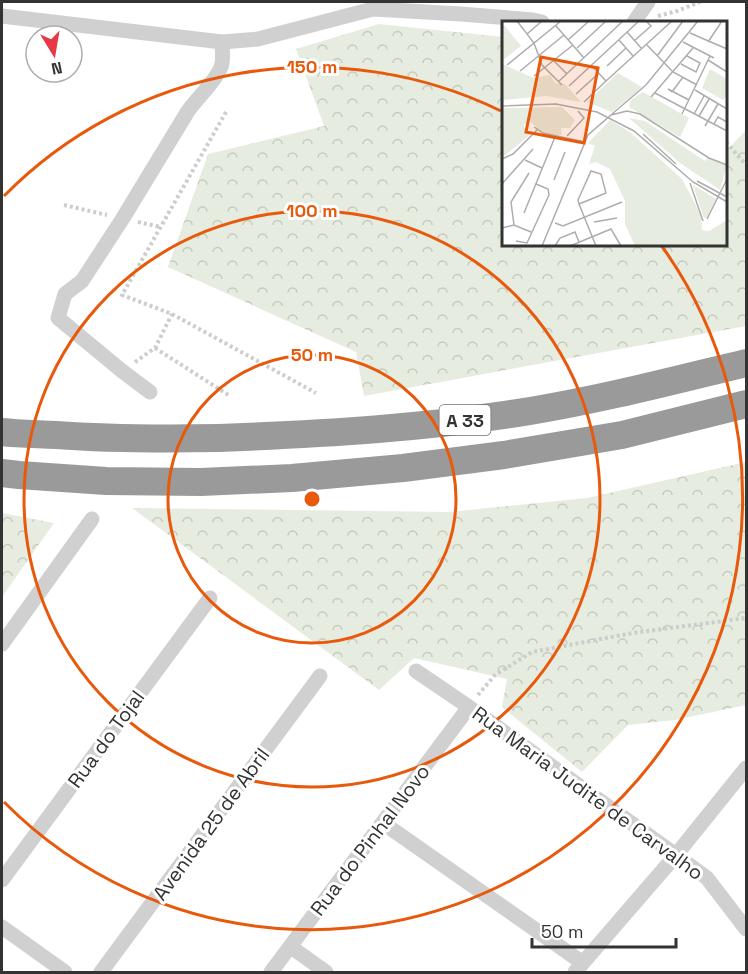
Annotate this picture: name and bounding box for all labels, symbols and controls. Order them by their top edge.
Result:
inset map [502,21,727,246]
north arrow [24,24,84,84]
text: 150 m [287,55,337,78]
text: N [49,57,64,80]
text: 100 m [286,199,338,222]
text: 50 m [291,343,333,366]
road number: A 33 [440,405,490,435]
centre of rings [302,489,322,509]
street label: Rua do Tojal [62,685,150,793]
street label: Rua Maria Judite de Carvalho [467,700,709,886]
street label: Avenida 25 de Abril [147,742,275,906]
street label: Rua do Pinhal Novo [305,759,435,921]
scale bar [532,911,676,949]
text: 50 m [541,920,583,943]

